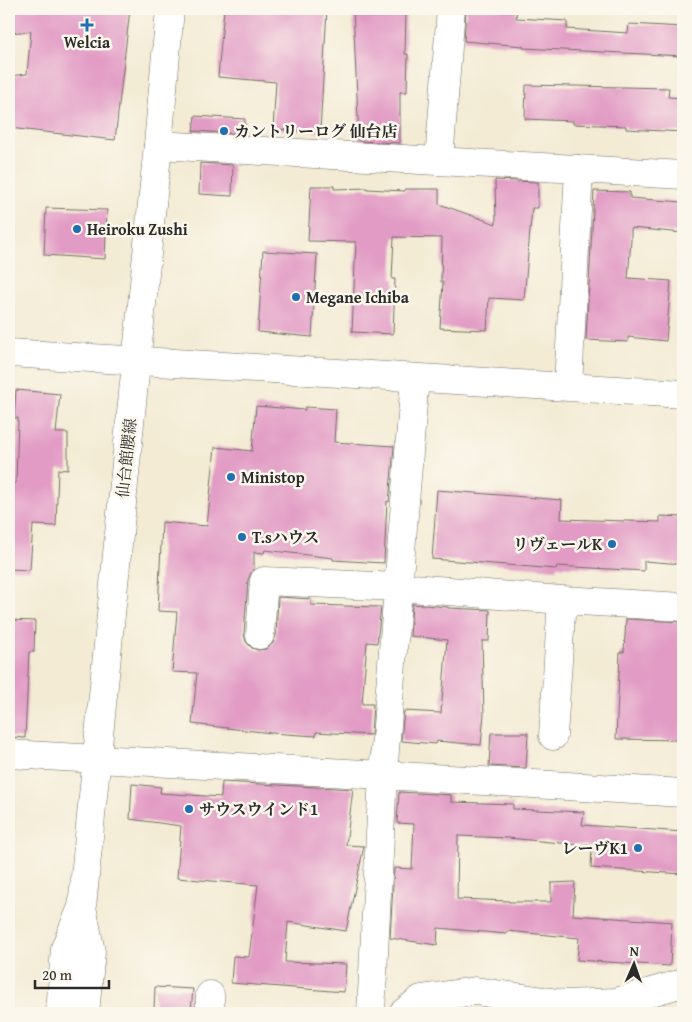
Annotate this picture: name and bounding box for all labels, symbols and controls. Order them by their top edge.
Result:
marker: Welcia [81,19,93,31]
place label: Welcia [64,30,111,54]
place label: カントリーログ 仙台店 [234,119,398,143]
marker: カントリーログ 仙台店 [218,125,230,137]
place label: Heiroku Zushi [87,217,188,241]
marker: Heiroku Zushi [71,223,83,235]
place label: Megane Ichiba [306,285,410,309]
marker: Megane Ichiba [290,291,302,303]
street label: 仙台館腰線 [110,417,142,499]
place label: Ministop [241,465,305,489]
marker: Ministop [225,471,237,483]
place label: T.sハウス [252,525,319,549]
marker: T.sハウス [236,531,248,543]
place label: リヴェールK [513,532,603,556]
marker: リヴェールK [606,538,618,550]
place label: サウスウインド1 [199,797,318,821]
marker: サウスウインド1 [183,803,195,815]
place label: レーヴK1 [562,836,628,860]
marker: レーヴK1 [632,842,644,854]
north arrow [610,940,660,990]
text: N [629,941,640,961]
scale bar [35,957,109,989]
text: 20 m [42,964,73,985]

